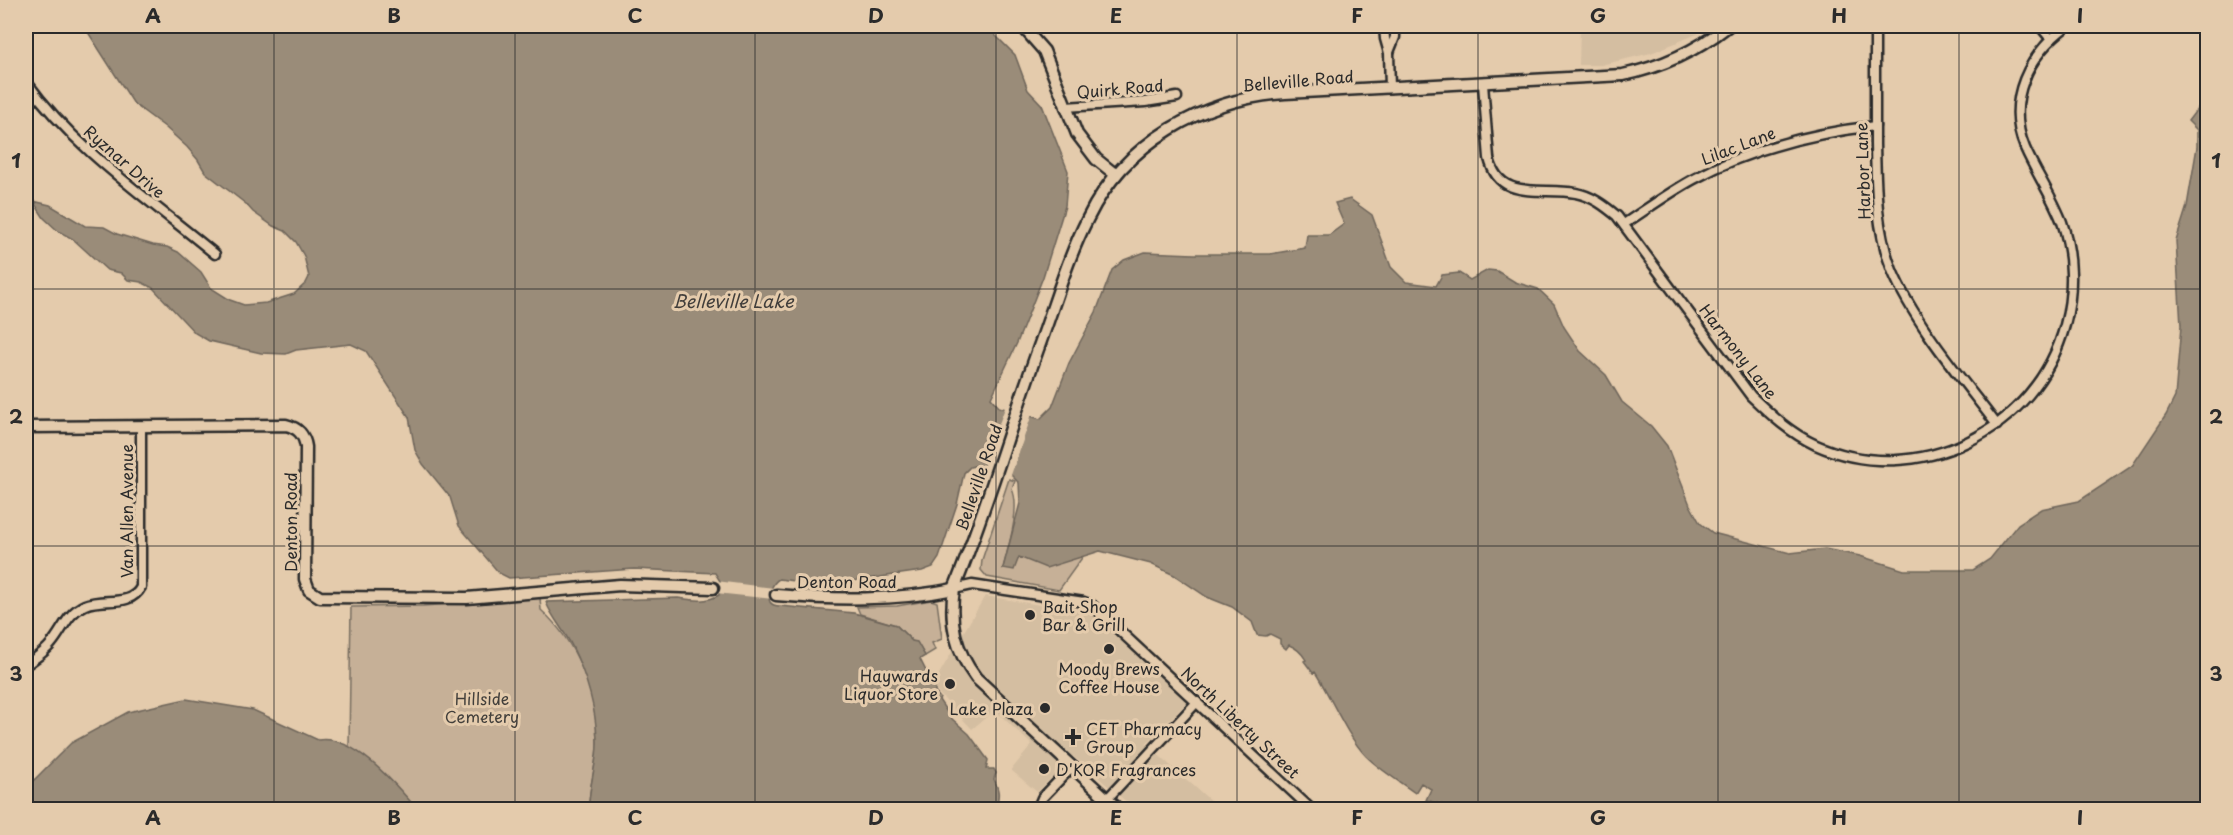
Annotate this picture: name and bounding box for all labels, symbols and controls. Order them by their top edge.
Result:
text: A [145,0,161,30]
text: B [387,0,401,30]
text: C [627,0,643,30]
text: D [868,0,884,30]
text: E [1110,0,1122,30]
text: F [1351,0,1363,30]
text: G [1590,0,1606,30]
text: H [1831,0,1847,30]
text: I [2077,0,2083,30]
street label: Belleville Road [1241,63,1355,97]
street label: Quirk Road [1076,72,1164,104]
street label: Ryznar Drive [79,119,171,203]
street label: Lilac Lane [1698,120,1778,170]
street label: Harbor Lane [1848,122,1876,220]
text: 1 [11,145,21,175]
text: 1 [2211,145,2221,175]
water label: Belleville Lake [673,287,795,314]
street label: Harmony Lane [1694,298,1784,404]
text: 2 [9,401,23,431]
text: 2 [2209,401,2223,431]
street label: Belleville Road [948,420,1008,534]
street label: Van Allen Avenue [114,444,138,578]
street label: Denton Road [278,472,302,572]
street label: Denton Road [797,569,897,593]
place label: Bait Shop Bar & Grill [1042,594,1125,636]
marker: Bait Shop Bar & Grill [1023,608,1037,622]
marker: Moody Brews Coffee House [1102,642,1116,656]
place label: Moody Brews Coffee House [1058,656,1160,698]
text: 3 [9,658,23,688]
text: 3 [2209,658,2223,688]
street label: North Liberty Street [1176,661,1306,784]
place label: Haywards Liquor Store [844,663,938,705]
marker: Haywards Liquor Store [943,677,957,691]
park label: Hillside Cemetery [445,686,519,728]
place label: Lake Plaza [950,696,1033,720]
marker: Lake Plaza [1038,701,1052,715]
place label: CET Pharmacy Group [1086,716,1202,758]
marker: CET Pharmacy Group [1064,728,1082,746]
place label: D'KOR Fragrances [1056,757,1196,781]
marker: D'KOR Fragrances [1037,762,1051,776]
text: A [145,802,161,832]
text: B [387,802,401,832]
text: C [627,802,643,832]
text: D [868,802,884,832]
text: E [1110,802,1122,832]
text: F [1351,802,1363,832]
text: G [1590,802,1606,832]
text: H [1831,802,1847,832]
text: I [2077,802,2083,832]

